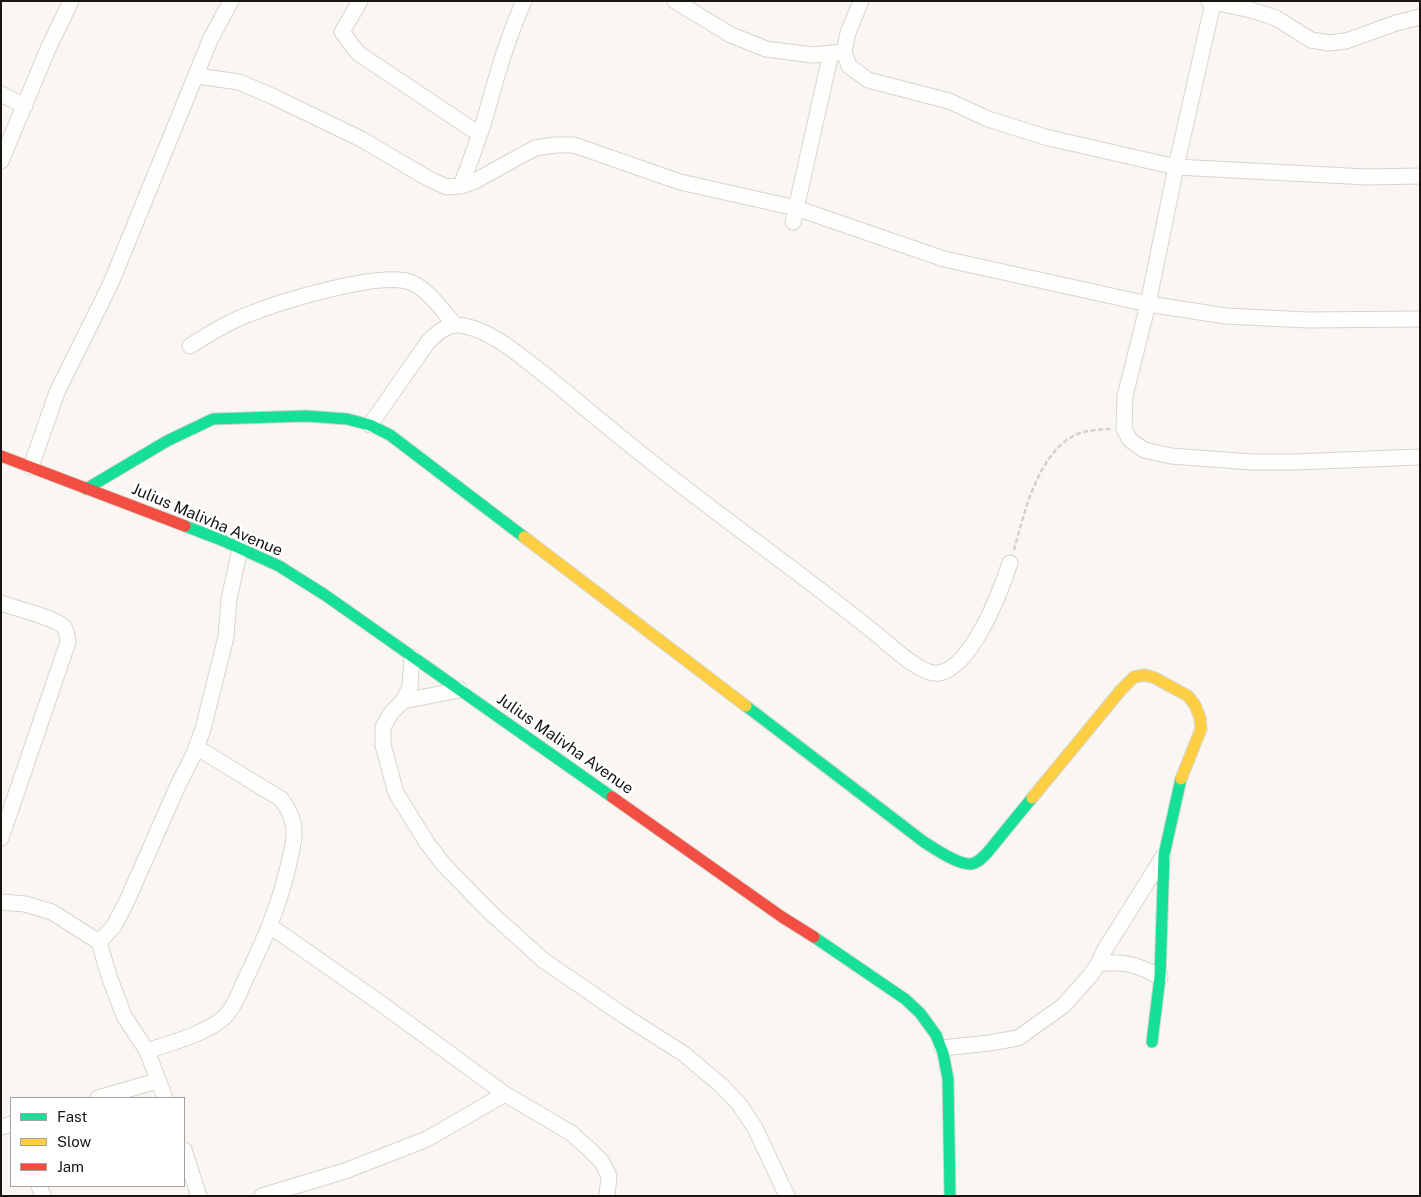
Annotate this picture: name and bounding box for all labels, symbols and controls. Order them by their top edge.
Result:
street label: Julius Malivha Avenue [129,479,285,561]
street label: Julius Malivha Avenue [493,690,637,798]
legend [10,1097,185,1187]
text: Fast [57,1108,87,1125]
text: Slow [57,1133,91,1150]
text: Jam [57,1158,84,1175]

